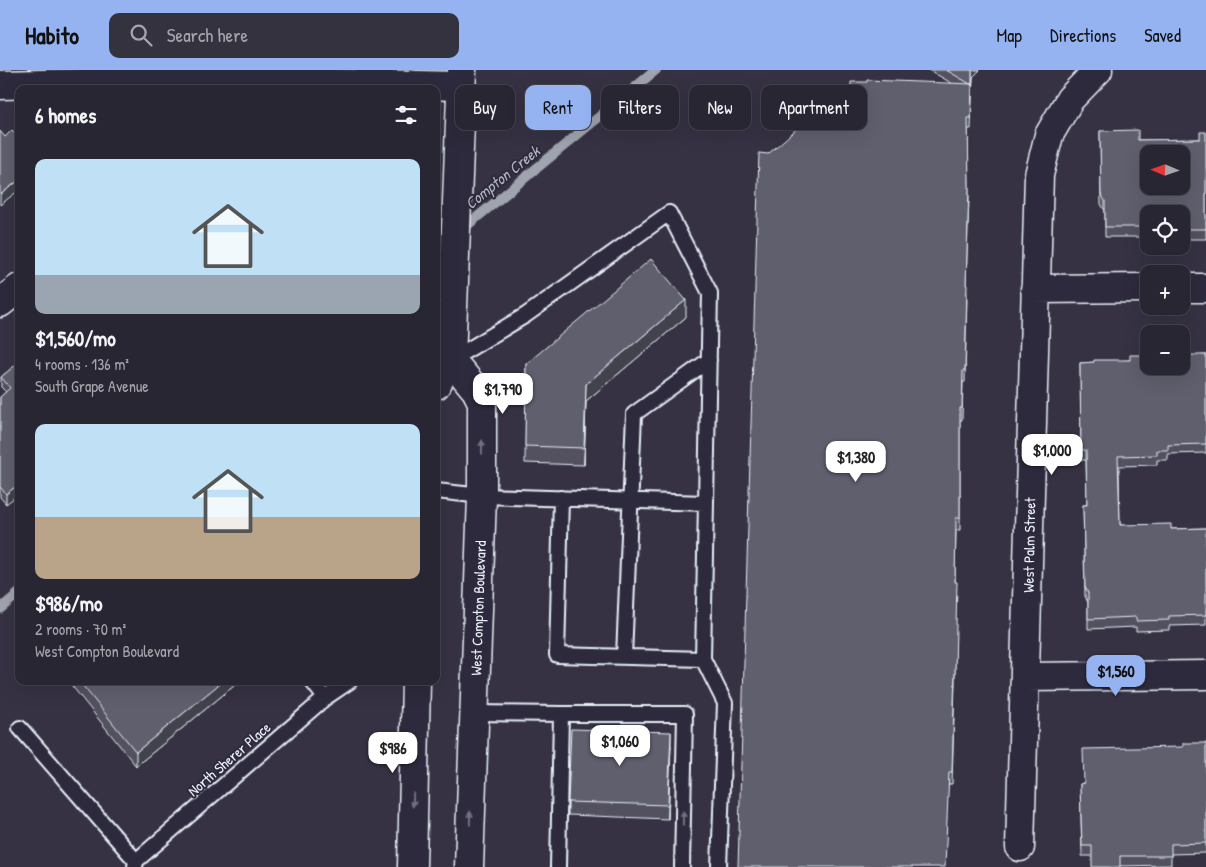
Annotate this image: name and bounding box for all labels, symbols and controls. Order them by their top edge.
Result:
search box [109,13,459,58]
text: Habito [25,19,79,51]
icon: search [127,21,155,49]
text: Search here [167,22,248,48]
text: Map [997,23,1022,48]
text: Directions [1050,23,1116,48]
text: Saved [1144,23,1181,48]
chip: Buy [455,85,515,130]
chip: Rent [525,85,591,130]
chip: Filters [601,85,679,130]
chip: New [689,85,751,130]
chip: Apartment [761,85,867,130]
text: 6 homes [35,101,96,130]
icon: filters [392,101,420,129]
water label: Compton Creek [460,139,545,214]
north arrow [1140,145,1190,195]
map controls [1140,145,1190,375]
icon: home [183,191,273,281]
button: locate [1140,205,1190,255]
button: + [1140,265,1190,315]
text: $1,560/mo [35,324,116,353]
button: − [1140,325,1190,375]
text: 4 rooms · 136 m² [35,353,129,375]
pin: $1,790 [462,372,544,415]
text: South Grape Avenue [35,375,149,397]
text: $1,790 [484,378,522,400]
pin: $1,000 [1011,434,1093,476]
one-way arrow [478,439,486,455]
text: $1,000 [1033,439,1071,461]
pin: $1,380 [815,440,897,483]
text: $1,380 [837,446,875,468]
icon: home [183,456,273,546]
street label: West Palm Street [1018,496,1040,593]
street label: West Compton Boulevard [465,540,491,676]
text: $986/mo [35,589,102,618]
text: 2 rooms · 70 m² [35,618,126,640]
text: West Compton Boulevard [35,640,179,662]
pin: $1,560 [1075,654,1157,697]
text: $1,560 [1097,660,1135,682]
street label: North Sherer Place [183,717,275,801]
pin: $1,060 [579,724,661,767]
text: $1,060 [601,730,639,752]
pin: $986 [363,732,423,774]
text: $986 [379,737,407,759]
one-way arrow [409,792,417,808]
one-way arrow [466,810,474,826]
one-way arrow [679,810,687,826]

